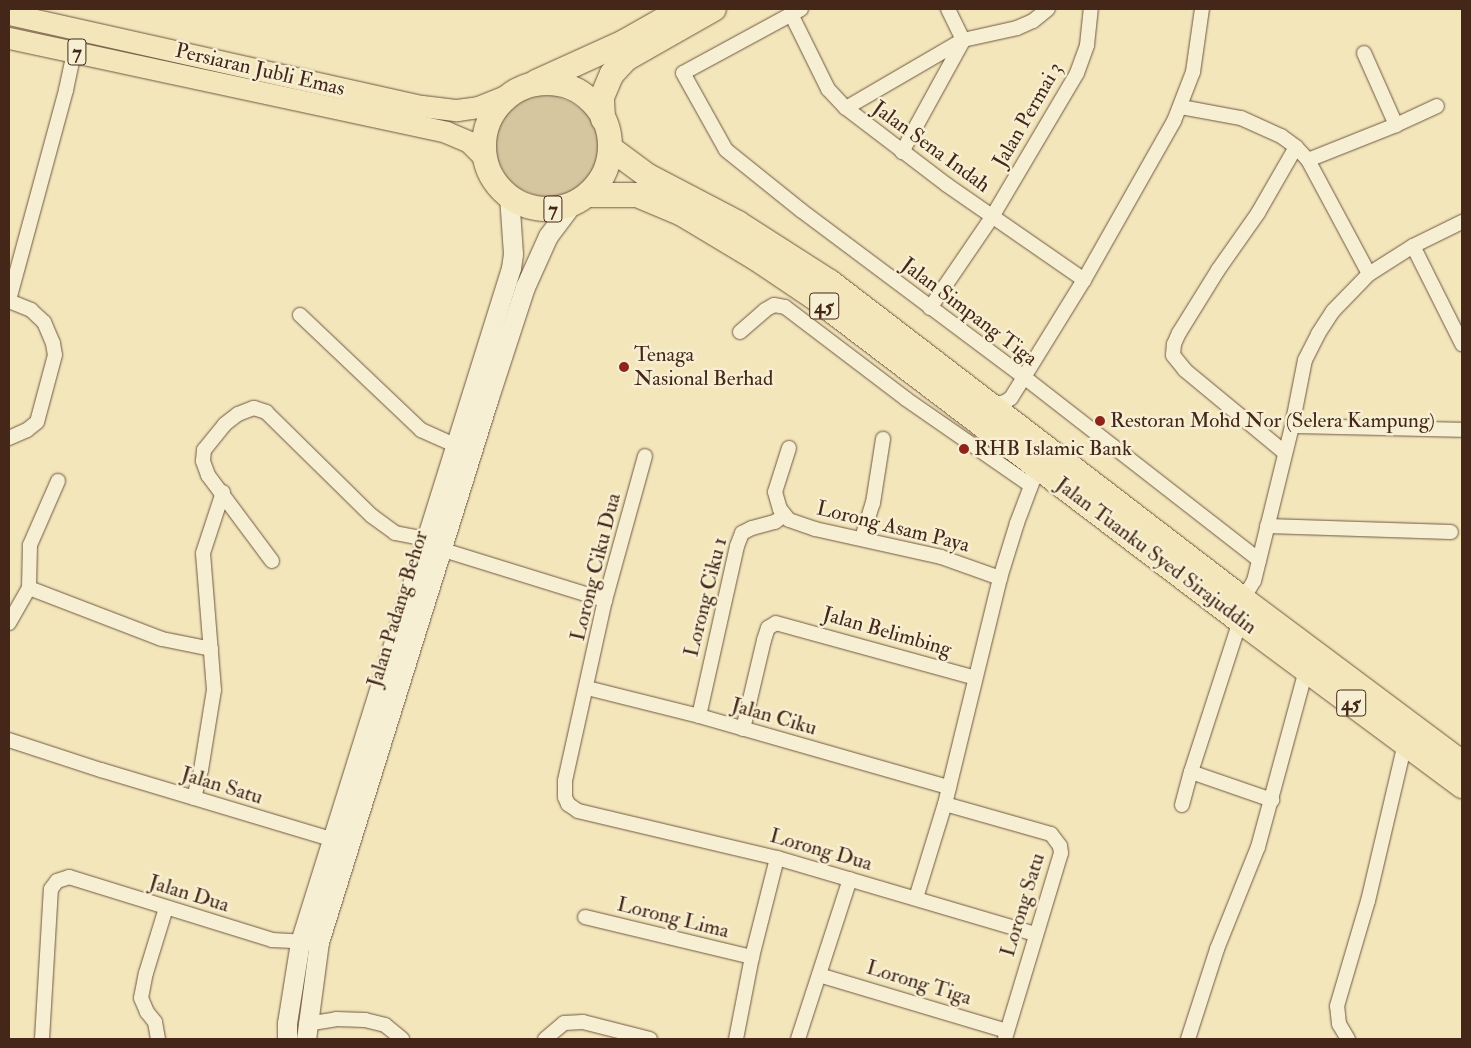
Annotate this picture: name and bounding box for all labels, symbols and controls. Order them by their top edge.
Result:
road number: 7 [67,34,87,70]
street label: Persiaran Jubli Emas [173,38,347,102]
street label: Jalan Permai 3 [988,58,1068,172]
street label: Jalan Sena Indah [867,96,995,198]
road number: 7 [543,192,563,226]
street label: Jalan Simpang Tiga [896,253,1042,371]
road number: 45 [809,288,839,324]
place label: Tenaga Nasional Berhad [634,342,773,392]
marker: Tenaga Nasional Berhad [618,361,630,373]
place label: Restoran Mohd Nor (Selera Kampung) [1110,408,1435,434]
marker: Restoran Mohd Nor (Selera Kampung) [1094,415,1106,427]
place label: RHB Islamic Bank [974,436,1132,462]
marker: RHB Islamic Bank [958,443,970,455]
street label: Jalan Tuanku Syed Sirajuddin [1050,472,1262,640]
street label: Lorong Ciku Dua [565,490,627,644]
street label: Lorong Asam Paya [814,496,972,558]
street label: Jalan Padang Behor [362,528,434,690]
street label: Lorong Ciku 1 [679,535,733,659]
street label: Jalan Belimbing [820,602,954,662]
road number: 45 [1336,686,1366,720]
street label: Jalan Ciku [728,693,820,741]
street label: Jalan Satu [178,762,266,810]
street label: Lorong Dua [767,823,875,877]
street label: Lorong Satu [995,850,1051,960]
street label: Jalan Dua [146,870,232,918]
street label: Lorong Lima [614,892,732,944]
street label: Lorong Tiga [863,955,975,1011]

